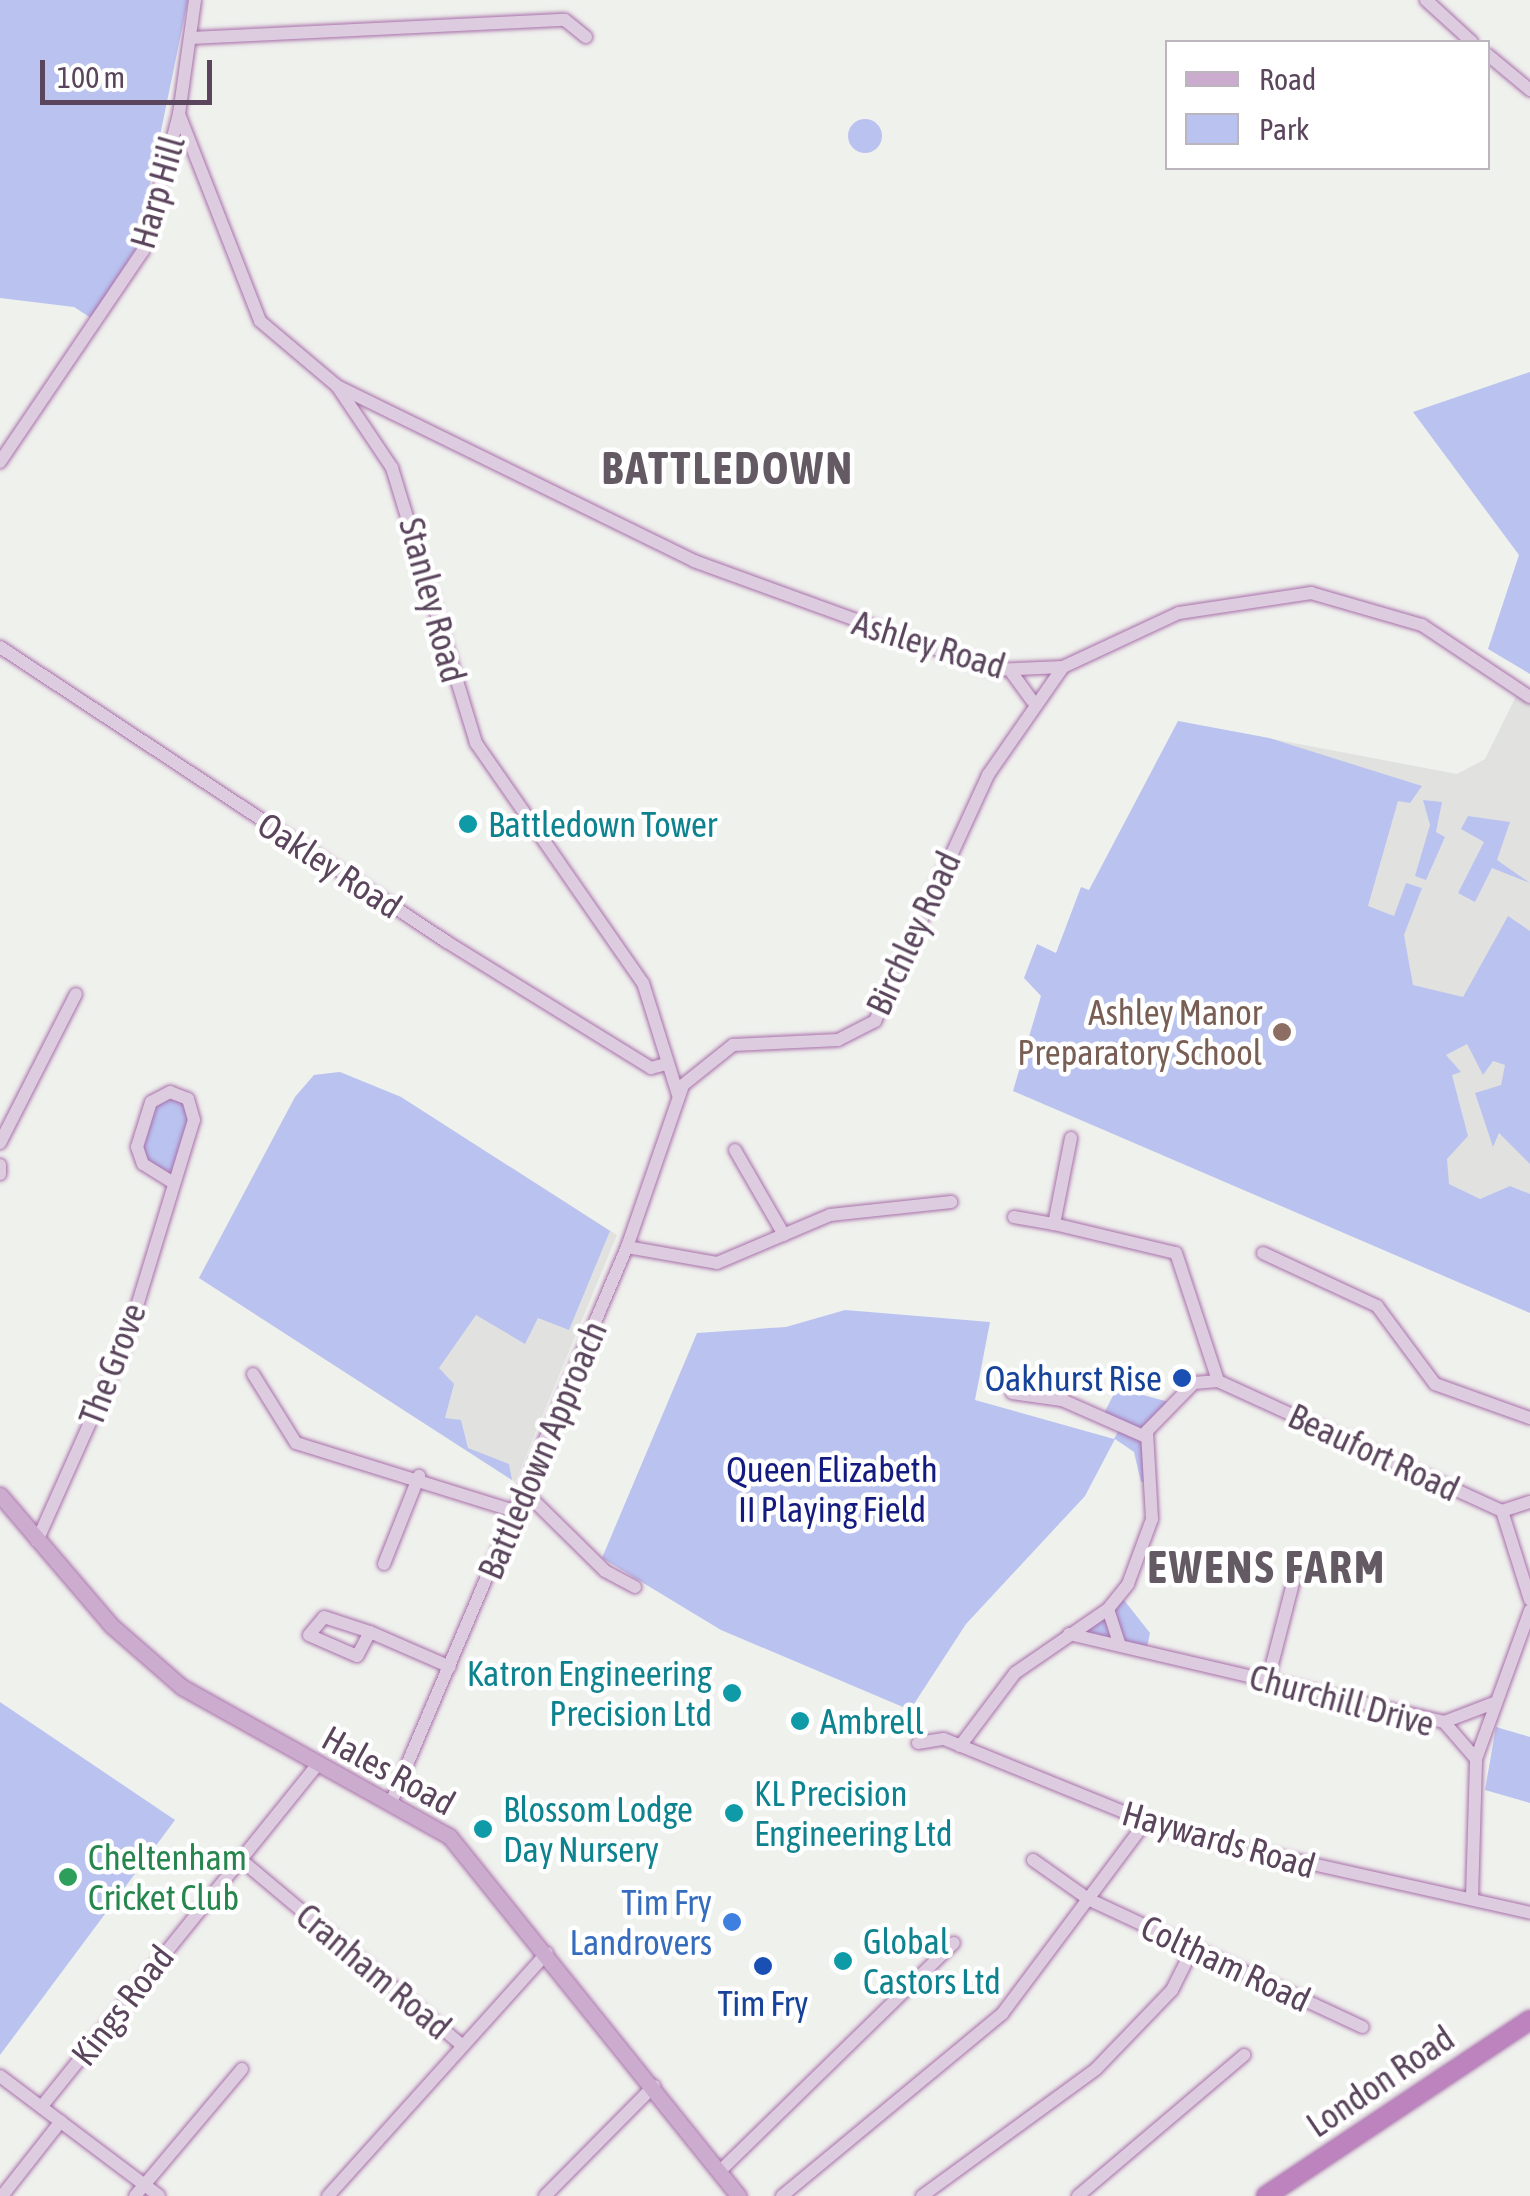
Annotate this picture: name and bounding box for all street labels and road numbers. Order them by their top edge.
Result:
street label: Harp Hill [121,131,193,253]
street label: Stanley Road [391,513,475,687]
street label: Ashley Road [848,601,1010,687]
street label: Oakley Road [250,803,410,927]
street label: Birchley Road [857,845,969,1021]
street label: The Grove [70,1297,154,1431]
street label: Battledown Approach [469,1315,615,1585]
street label: Beaufort Road [1282,1394,1466,1510]
street label: Churchill Drive [1245,1655,1439,1745]
street label: Hales Road [315,1716,463,1824]
street label: Haywards Road [1118,1791,1320,1887]
street label: Cranham Road [288,1894,460,2048]
street label: Coltham Road [1135,1906,1317,2020]
street label: Kings Road [62,1936,182,2074]
street label: London Road [1298,2016,1462,2146]

